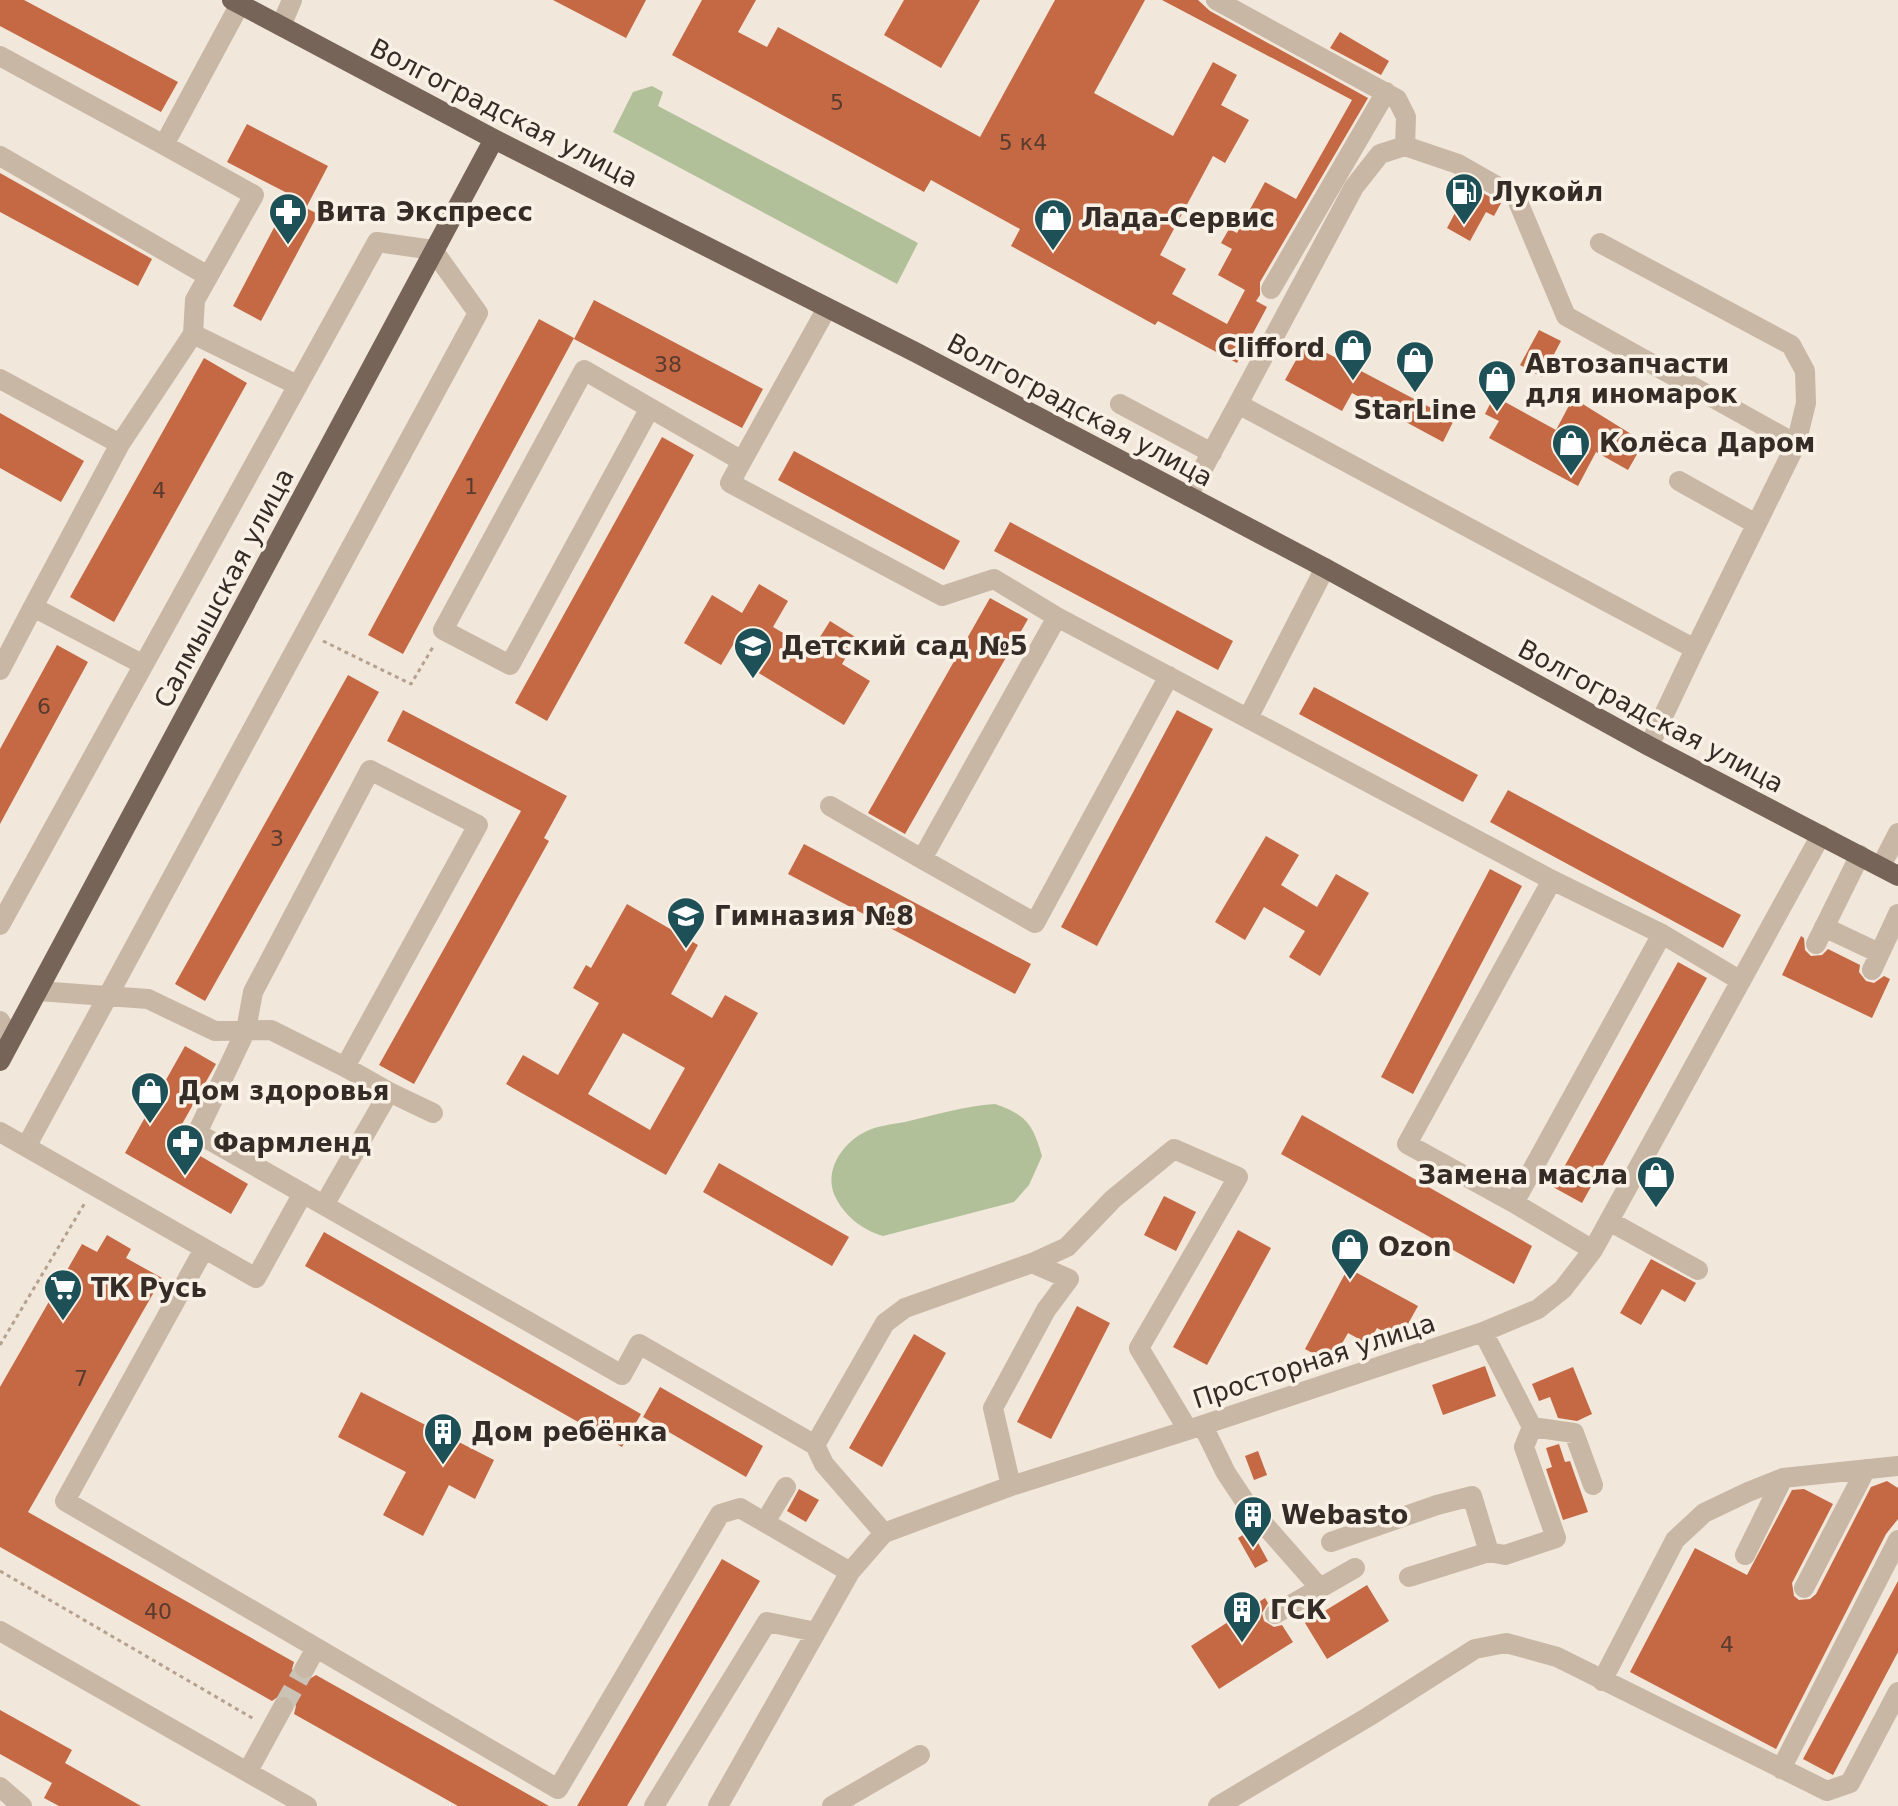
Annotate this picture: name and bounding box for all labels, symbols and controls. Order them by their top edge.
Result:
street label: Волгоградская улица [365,32,643,194]
house number: 5 [830,90,844,115]
house number: 5 к4 [999,130,1047,155]
fuel station icon: Лукойл [1443,171,1485,226]
place label: Лукойл [1492,177,1603,207]
pharmacy icon: Вита Экспресс [267,191,309,246]
place label: Вита Экспресс [316,197,533,227]
shop icon: Лада-Сервис [1032,197,1074,252]
place label: Лада-Сервис [1081,203,1275,233]
street label: Волгоградская улица [942,327,1218,493]
shop icon: Clifford [1332,327,1374,382]
place label: Clifford [1218,333,1325,363]
shop icon: StarLine [1394,339,1436,394]
place label: Автозапчасти для иномарок [1525,349,1738,409]
house number: 38 [654,352,682,377]
shop icon: Автозапчасти для иномарок [1476,358,1518,413]
place label: StarLine [1353,395,1477,425]
shop icon: Колёса Даром [1550,422,1592,477]
place label: Колёса Даром [1599,428,1815,458]
street label: Салмышская улица [148,463,300,713]
house number: 1 [464,474,478,499]
house number: 4 [152,478,166,503]
school or university icon: Детский сад №5 [732,625,774,680]
place label: Детский сад №5 [781,631,1028,661]
street label: Волгоградская улица [1513,633,1789,799]
house number: 6 [37,694,51,719]
house number: 3 [270,826,284,851]
school or university icon: Гимназия №8 [665,895,707,950]
place label: Гимназия №8 [714,901,914,931]
shop icon: Дом здоровья [129,1070,171,1125]
place label: Дом здоровья [178,1076,389,1106]
pharmacy icon: Фармленд [164,1122,206,1177]
place label: Фармленд [213,1128,372,1158]
shop icon: Замена масла [1635,1154,1677,1209]
place label: Замена масла [1418,1160,1628,1190]
shop icon: Ozon [1329,1226,1371,1281]
place label: Ozon [1378,1232,1452,1262]
supermarket icon: ТК Русь [42,1267,84,1322]
place label: ТК Русь [91,1273,207,1303]
street label: Просторная улица [1189,1308,1439,1414]
house number: 7 [74,1366,88,1391]
building icon: Дом ребёнка [422,1411,464,1466]
place label: Дом ребёнка [471,1417,668,1447]
building icon: Webasto [1232,1494,1274,1549]
place label: Webasto [1281,1500,1408,1530]
building icon: ГСК [1221,1589,1263,1644]
place label: ГСК [1270,1595,1327,1625]
house number: 40 [144,1599,172,1624]
house number: 4 [1720,1632,1734,1657]

